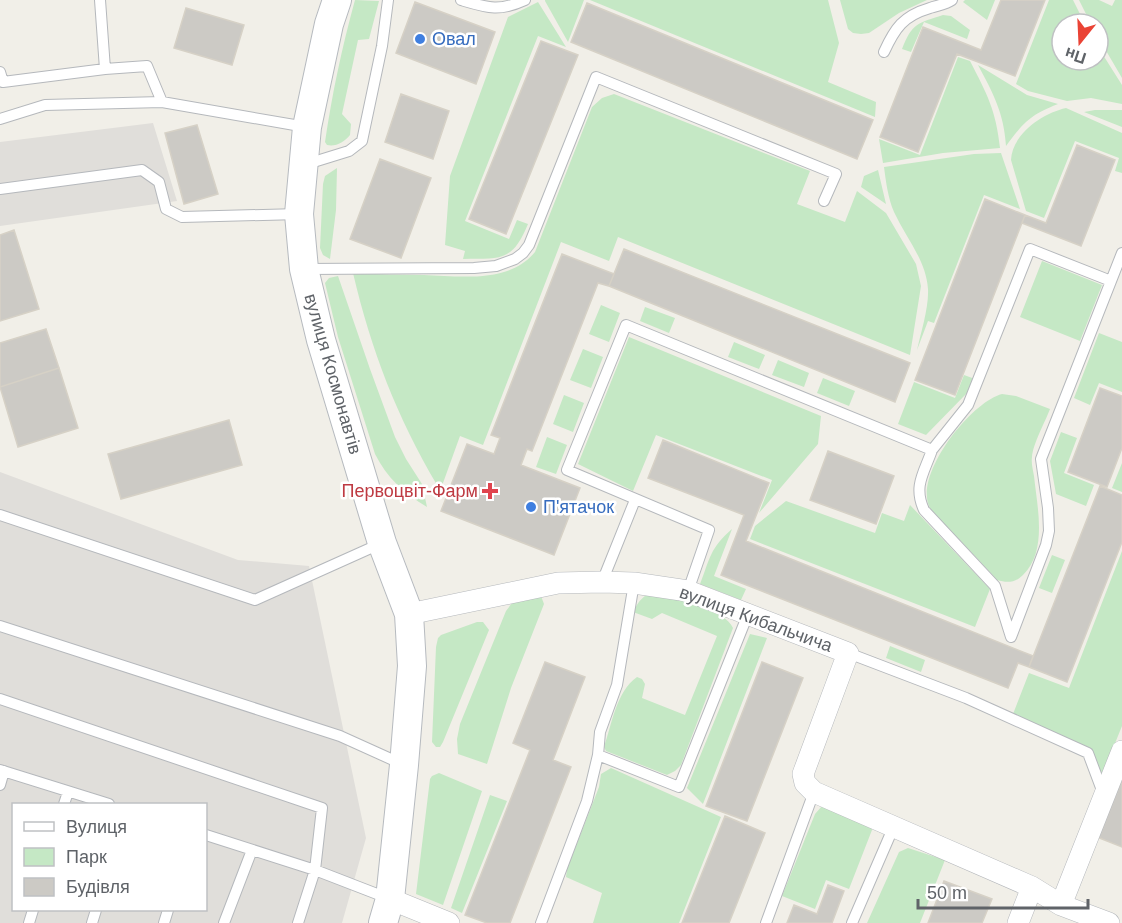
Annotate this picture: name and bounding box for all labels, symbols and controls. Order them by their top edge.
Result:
north arrow [1050,12,1110,72]
place label: Овал [432,29,476,49]
marker: Овал [413,32,427,46]
text: Пн [1063,44,1088,67]
street label: вулиця Космонавтів [300,291,366,457]
place label: Первоцвіт-Фарм [341,481,478,501]
marker: Первоцвіт-Фарм [483,484,497,498]
place label: П'ятачок [543,497,614,517]
marker: П'ятачок [524,500,538,514]
street label: вулиця Кибальчича [677,582,836,656]
legend [12,803,207,911]
text: Вулиця [66,817,127,837]
text: Парк [66,847,107,867]
scale bar [918,872,1088,910]
text: Будівля [66,877,130,897]
text: 50 m [927,883,967,903]

